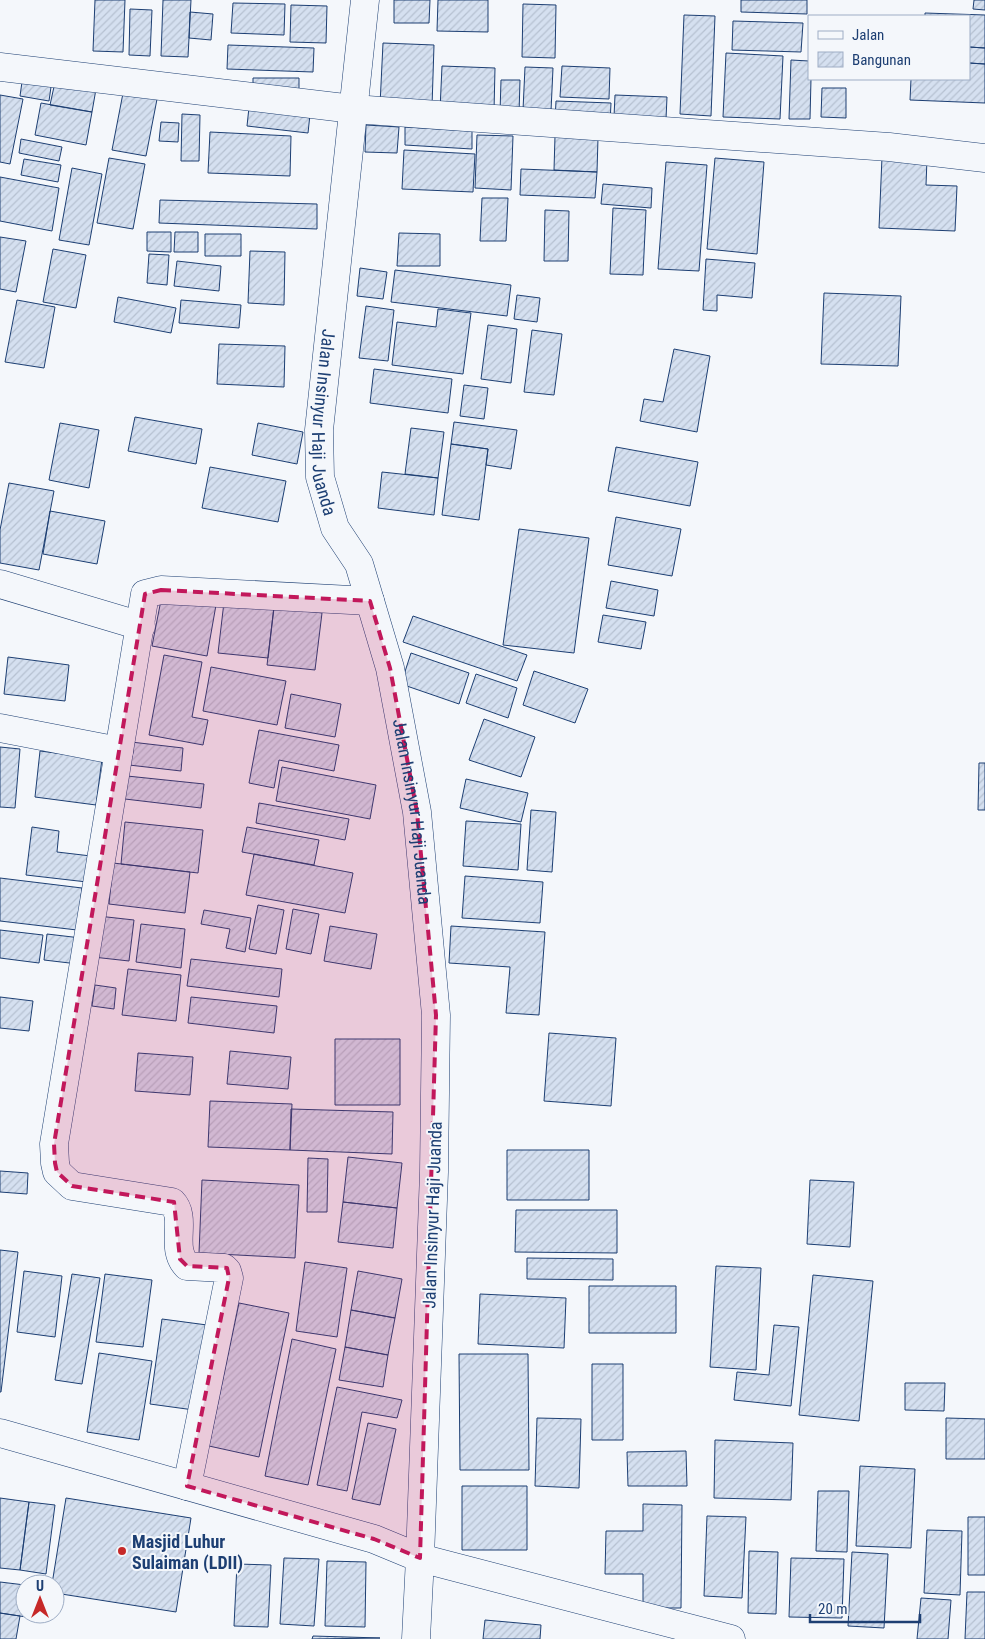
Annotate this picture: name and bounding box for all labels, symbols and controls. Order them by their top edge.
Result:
legend [808,15,970,80]
text: Jalan [852,26,884,44]
text: Bangunan [852,51,911,69]
street label: Jalan Insinyur Haji Juanda [308,328,341,518]
street label: Jalan Insinyur Haji Juanda [389,717,436,905]
street label: Jalan Insinyur Haji Juanda [418,1121,446,1309]
place label: Masjid Luhur Sulaiman (LDII) [132,1531,243,1574]
marker: Masjid Luhur Sulaiman (LDII) [116,1545,128,1557]
north arrow [15,1574,65,1624]
text: U [36,1578,44,1594]
scale bar [810,1592,920,1624]
text: 20 m [818,1600,848,1618]

